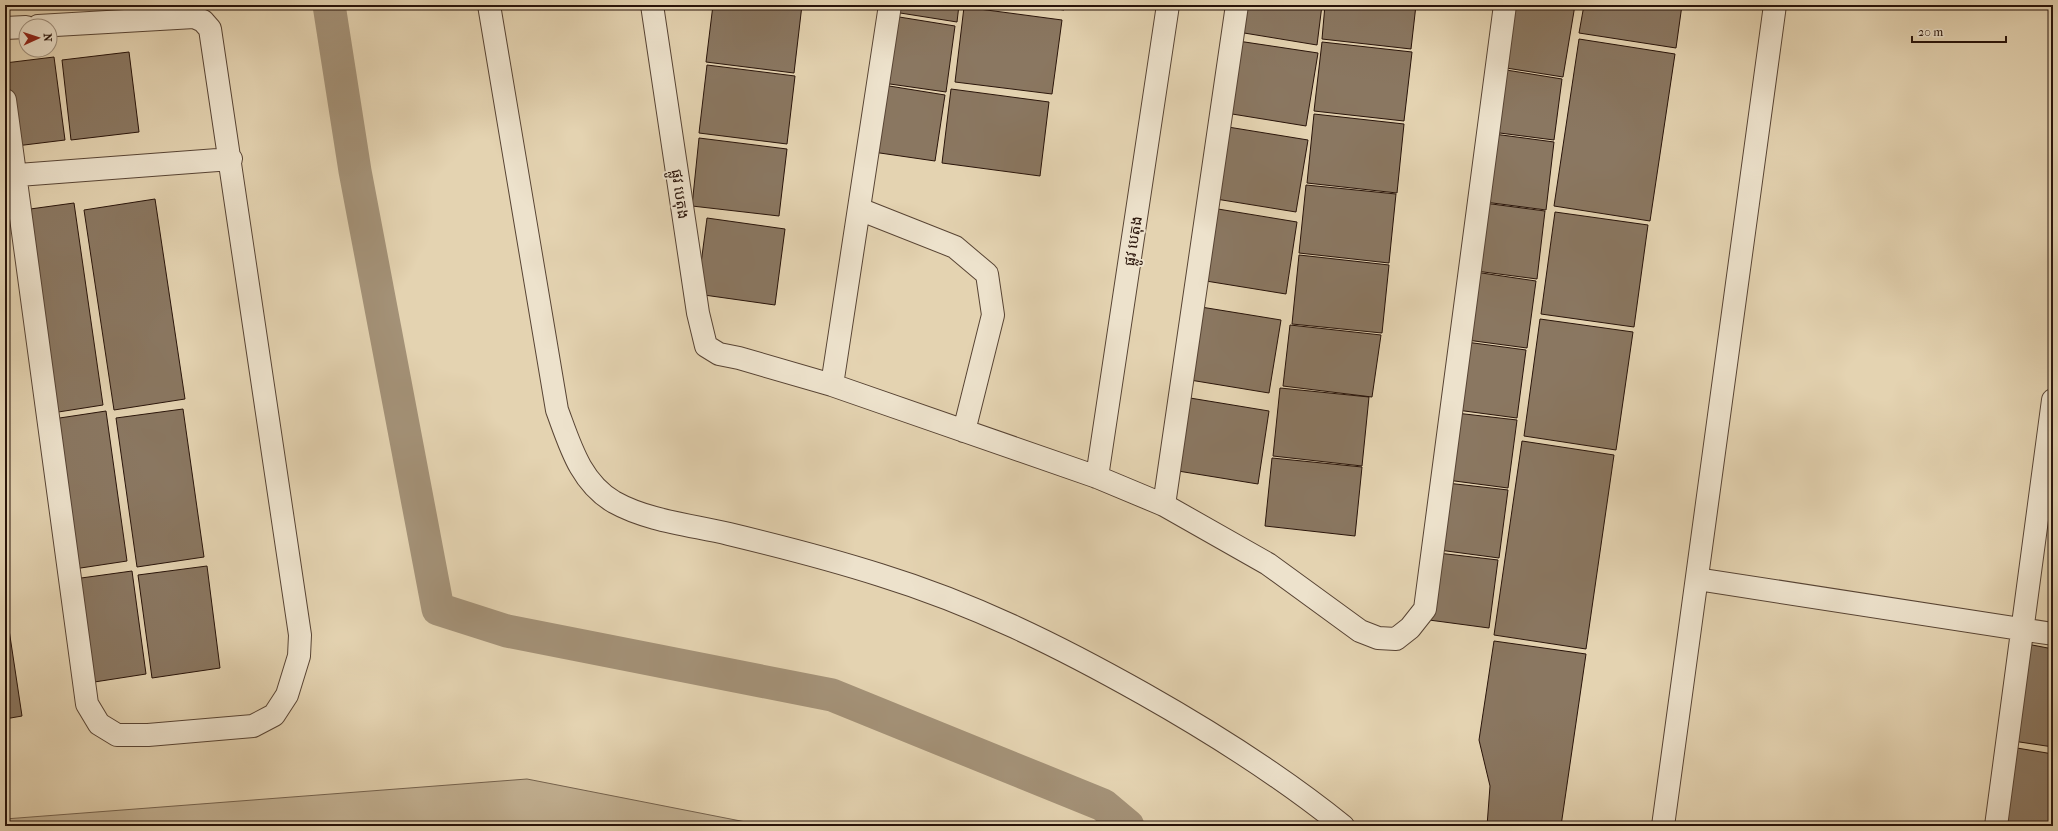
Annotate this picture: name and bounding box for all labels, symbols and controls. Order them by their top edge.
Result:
north arrow [18,18,58,58]
scale bar [1912,18,2006,44]
text: 20 m [1918,25,1943,39]
text: N [41,33,54,43]
street label: ផ្លូវ បេតុង [663,168,692,221]
street label: ផ្លូវ បេតុង [1120,215,1150,268]

